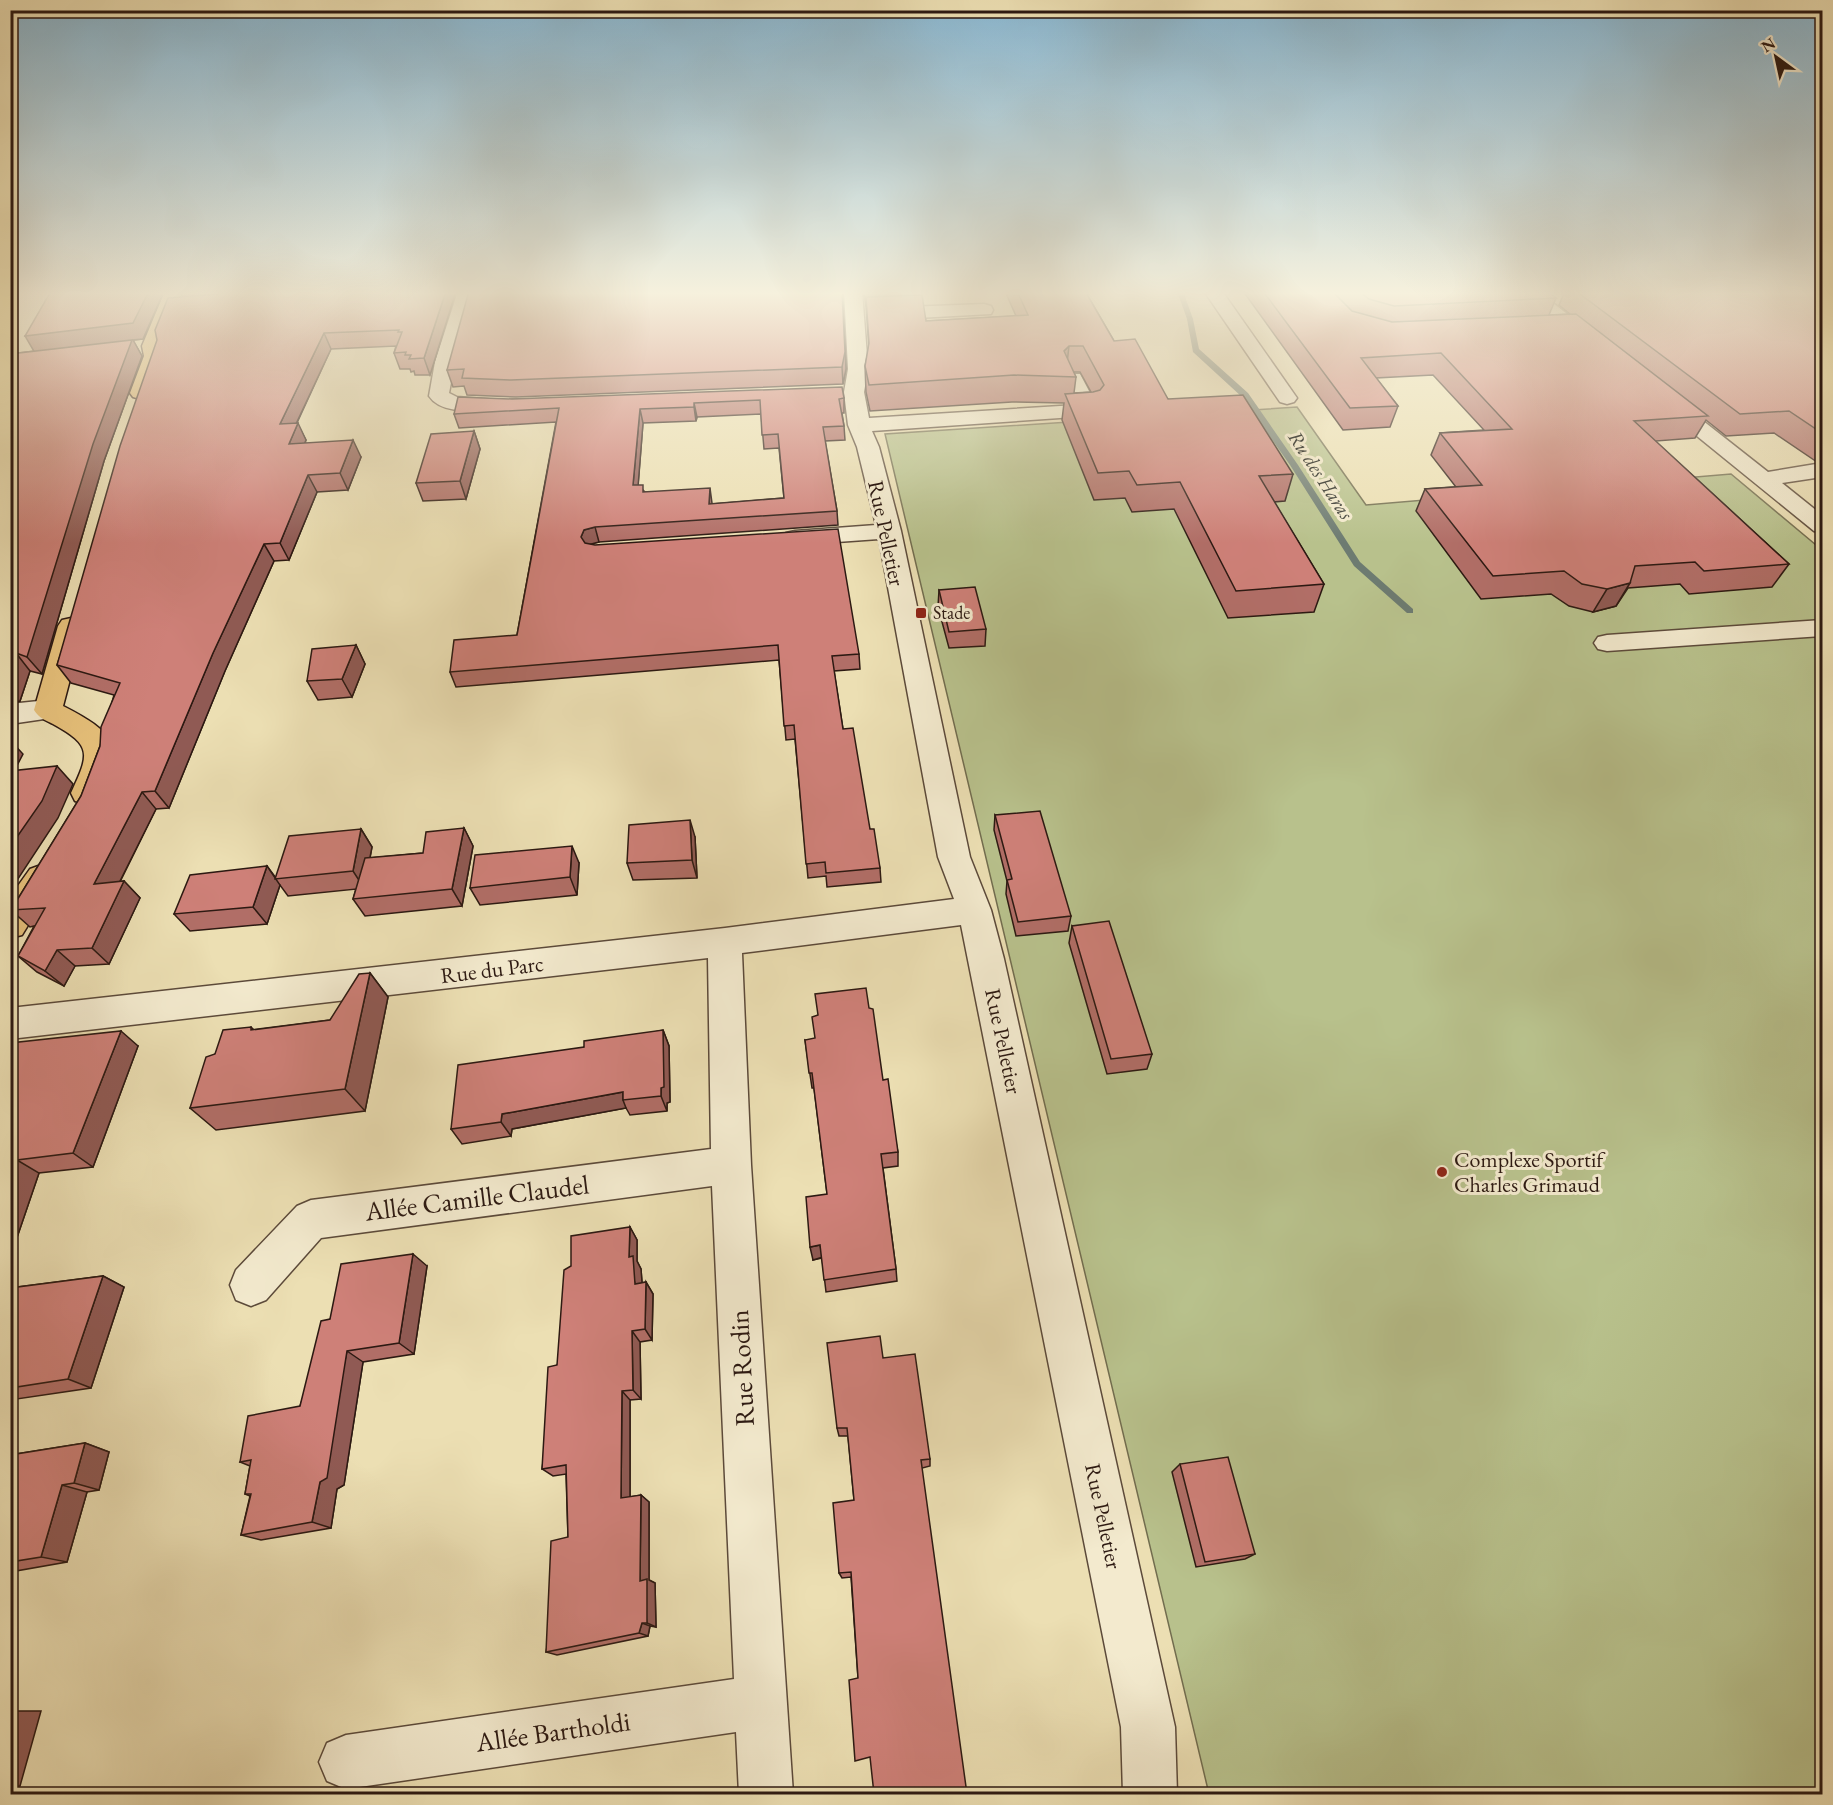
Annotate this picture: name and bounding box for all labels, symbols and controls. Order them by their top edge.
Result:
north arrow [1746,27,1806,87]
text: N [1757,32,1779,57]
water label: Ru des Haras [1283,426,1360,525]
street label: Rue Pelletier [861,478,912,589]
place label: Stade [933,601,970,624]
marker: Stade [914,606,928,620]
street label: Rue du Parc [439,949,545,990]
street label: Rue Pelletier [978,986,1029,1097]
place label: Complexe Sportif Charles Grimaud [1454,1145,1606,1199]
marker: Complexe Sportif Charles Grimaud [1435,1165,1449,1179]
street label: Allée Camille Claudel [362,1166,591,1229]
street label: Rue Rodin [721,1309,762,1427]
street label: Rue Pelletier [1078,1461,1129,1572]
street label: Allée Bartholdi [472,1703,633,1760]

